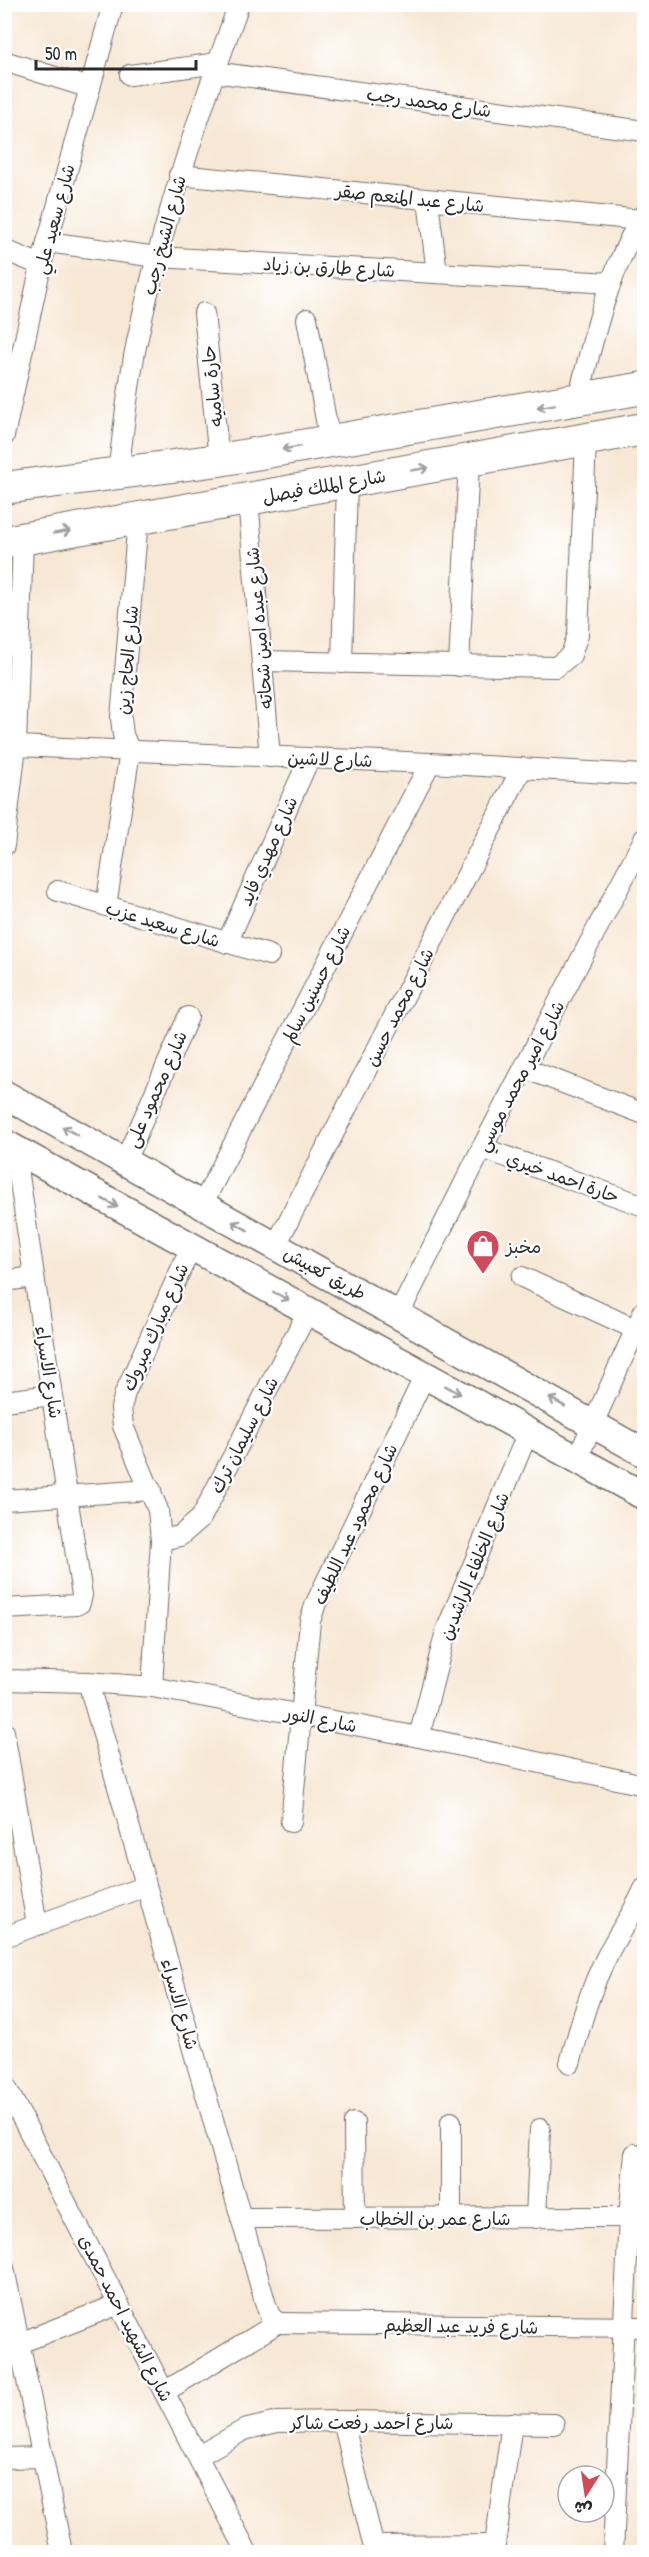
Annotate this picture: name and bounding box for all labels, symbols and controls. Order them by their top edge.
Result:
scale bar [36,33,196,71]
text: 50 m [45,41,77,66]
street label: شارع محمد رجب [365,81,493,123]
street label: شارع سعيد علي [27,161,85,278]
street label: شارع الشيخ رجب [136,172,192,298]
street label: شارع عبد المنعم صقر [332,178,486,220]
street label: شارع طارق بن زياد [262,251,396,283]
street label: حارة ساميه [195,344,229,428]
one-way arrow [536,401,556,412]
one-way arrow [282,442,301,453]
street label: شارع الملك فيصل [260,463,388,509]
one-way arrow [409,463,429,474]
one-way arrow [52,526,71,537]
street label: شارع عبده امين شحاته [239,546,279,710]
street label: شارع الحاج زين [110,604,144,716]
street label: شارع لاشين [287,745,373,773]
street label: شارع مهدي فايد [233,792,304,910]
street label: شارع سعيد عزب [103,895,223,953]
street label: شارع حسنين سالم [276,921,358,1048]
street label: شارع محمد حسن [358,944,440,1070]
street label: شارع امير محمد موسي [470,996,574,1158]
street label: شارع محمود على [119,1027,193,1151]
one-way arrow [62,1125,79,1137]
street label: حارة احمد خيري [503,1145,623,1210]
one-way arrow [102,1197,119,1209]
one-way arrow [232,1220,250,1231]
shop icon: مخبز [465,1228,501,1275]
place label: مخبز [504,1234,541,1259]
street label: طريق كعبيش [279,1240,371,1306]
street label: شارع مبارك مبروك [116,1259,194,1395]
one-way arrow [272,1291,290,1302]
street label: شارع الاسراء [29,1324,69,1420]
street label: شارع سليمان ترك [204,1372,284,1498]
one-way arrow [443,1385,461,1396]
one-way arrow [549,1396,567,1407]
street label: شارع محمود عبد اللطيف [307,1439,403,1609]
street label: شارع الخلفاء الراشدين [433,1488,515,1644]
street label: شارع النور [281,1699,359,1738]
street label: شارع الاسراء [155,1955,205,2053]
street label: شارع عمر بن الخطاب [359,2206,511,2231]
street label: شارع الشهيد احمد حمدى [73,2230,179,2406]
street label: شارع فريد عبد العظيم [383,2312,539,2342]
street label: شارع أحمد رفعت شاكر [288,2410,454,2435]
north arrow [556,2464,616,2524]
text: ش [572,2496,594,2521]

